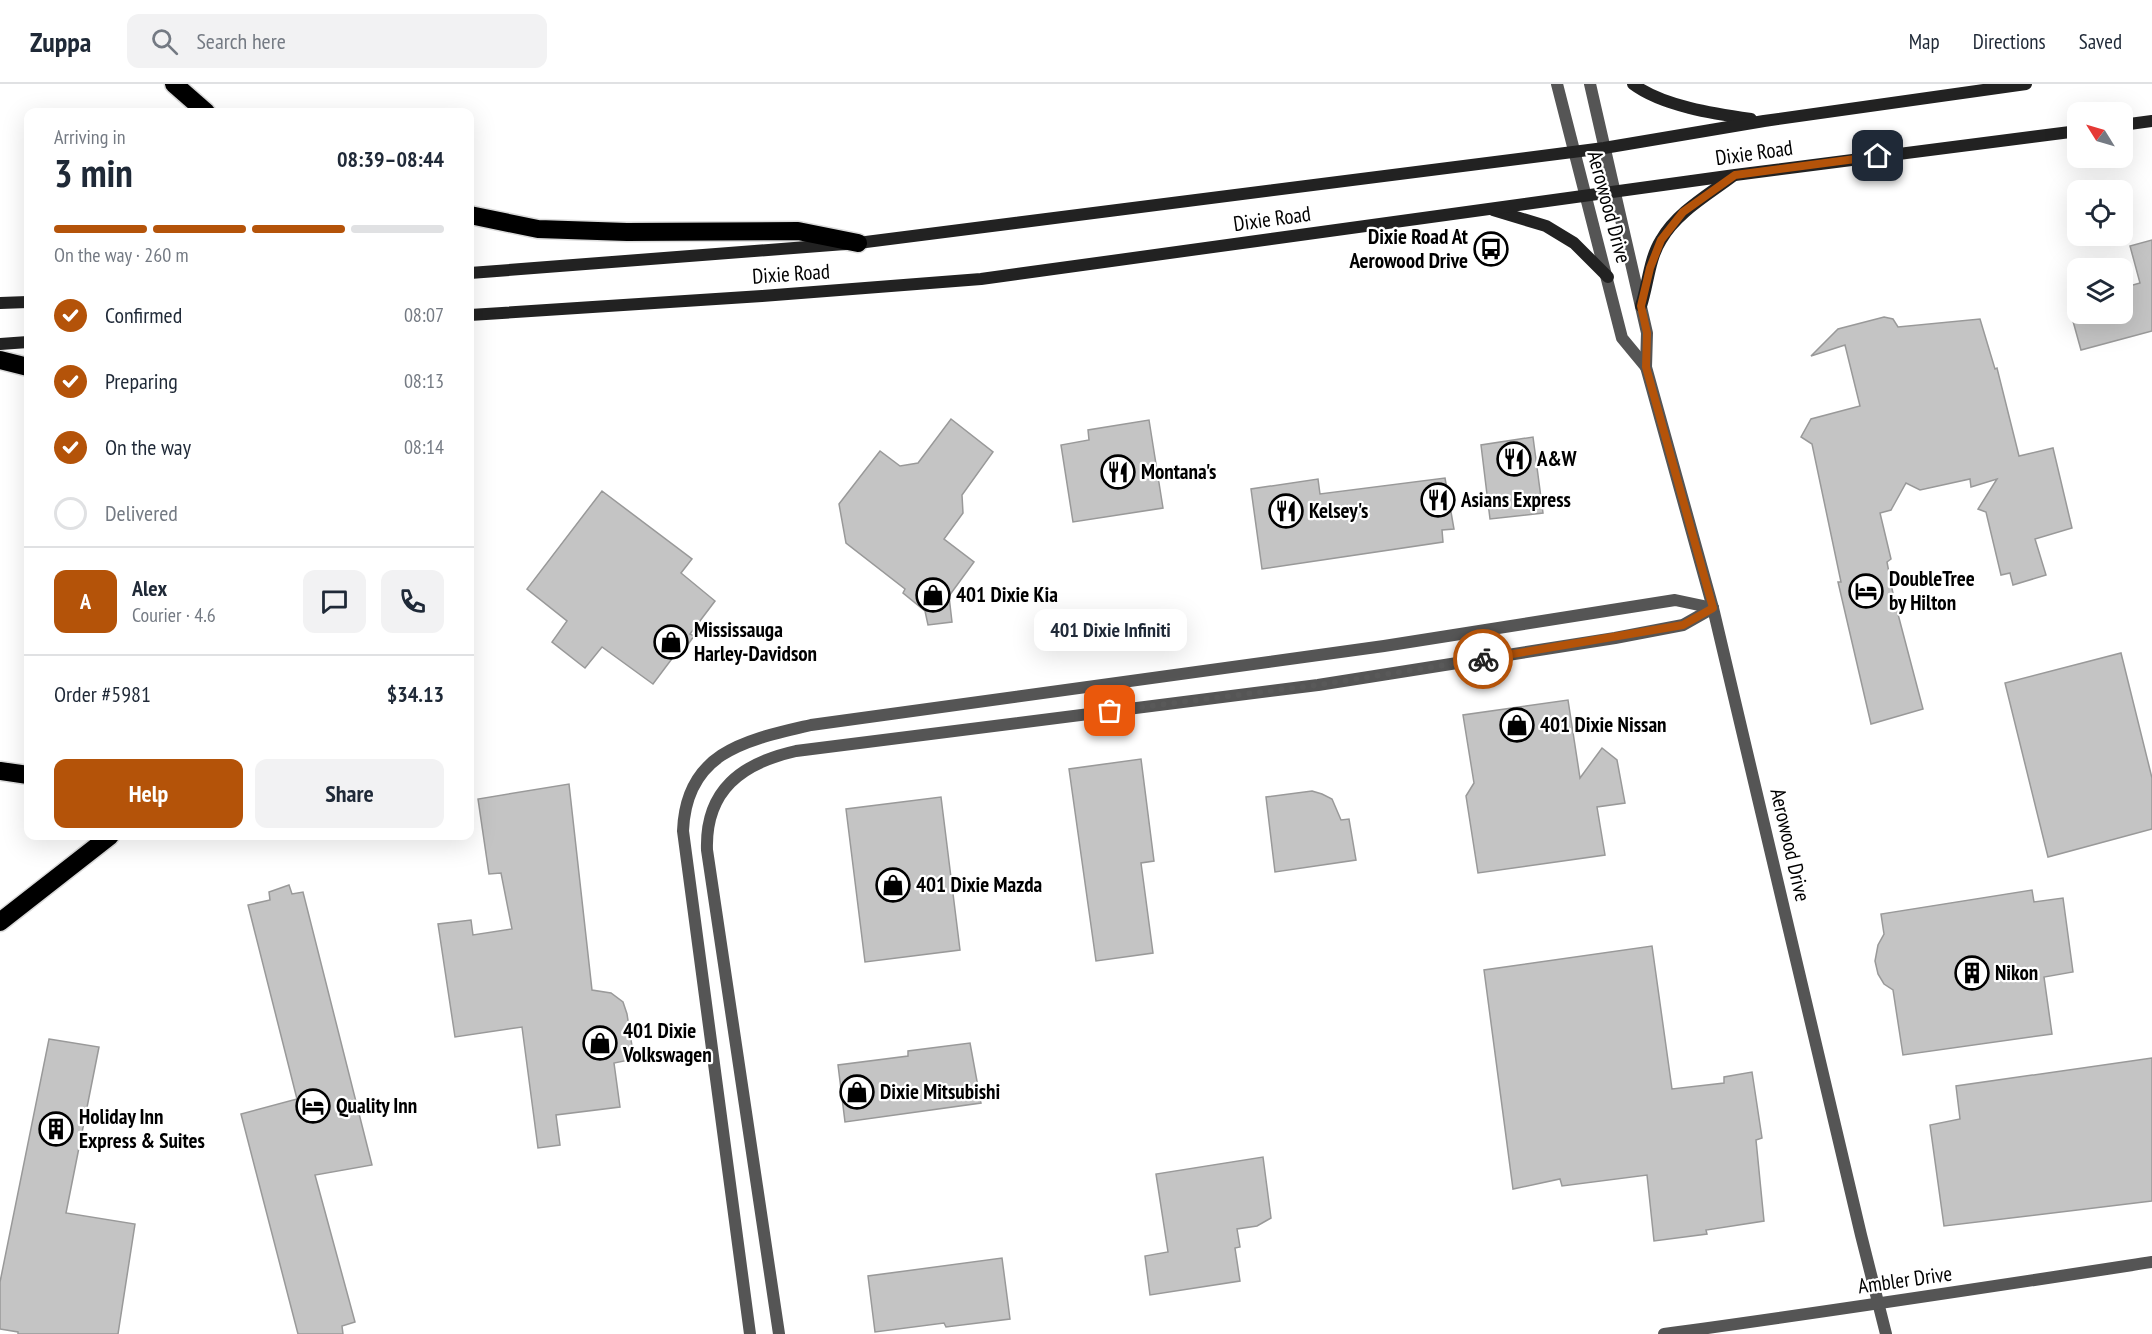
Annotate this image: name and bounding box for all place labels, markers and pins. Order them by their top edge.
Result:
pin [1852,130,1903,181]
place label: Dixie Road At Aerowood Drive [1348,223,1468,274]
bus stop icon: Dixie Road At Aerowood Drive [1473,231,1509,267]
restaurant icon: A&W [1496,441,1532,477]
place label: A&W [1536,445,1578,472]
restaurant icon: Montana's [1100,454,1136,490]
place label: Montana's [1141,458,1216,485]
restaurant icon: Asians Express [1420,482,1456,518]
place label: Asians Express [1460,486,1571,513]
restaurant icon: Kelsey's [1268,493,1304,529]
place label: Kelsey's [1309,497,1368,524]
place label: DoubleTree by Hilton [1889,565,1975,616]
hotel icon: DoubleTree by Hilton [1848,573,1884,609]
shop icon: 401 Dixie Kia [915,577,951,613]
place label: 401 Dixie Kia [956,581,1058,608]
callout: 401 Dixie Infiniti [1034,609,1186,651]
place label: Mississauga Harley-Davidson [694,616,817,667]
shop icon: Mississauga Harley-Davidson [653,624,689,660]
pin [1084,685,1135,736]
shop icon: 401 Dixie Nissan [1499,707,1535,743]
place label: 401 Dixie Nissan [1540,711,1666,738]
shop icon: 401 Dixie Mazda [875,867,911,903]
place label: 401 Dixie Mazda [916,871,1043,898]
building icon: Nikon [1954,955,1990,991]
place label: Nikon [1995,959,2038,986]
place label: 401 Dixie Volkswagen [622,1017,712,1068]
shop icon: 401 Dixie Volkswagen [582,1025,618,1061]
shop icon: Dixie Mitsubishi [839,1074,875,1110]
place label: Dixie Mitsubishi [880,1078,1000,1105]
hotel icon: Quality Inn [295,1088,331,1124]
place label: Quality Inn [336,1092,417,1119]
place label: Holiday Inn Express & Suites [79,1103,205,1154]
building icon: Holiday Inn Express & Suites [38,1111,74,1147]

